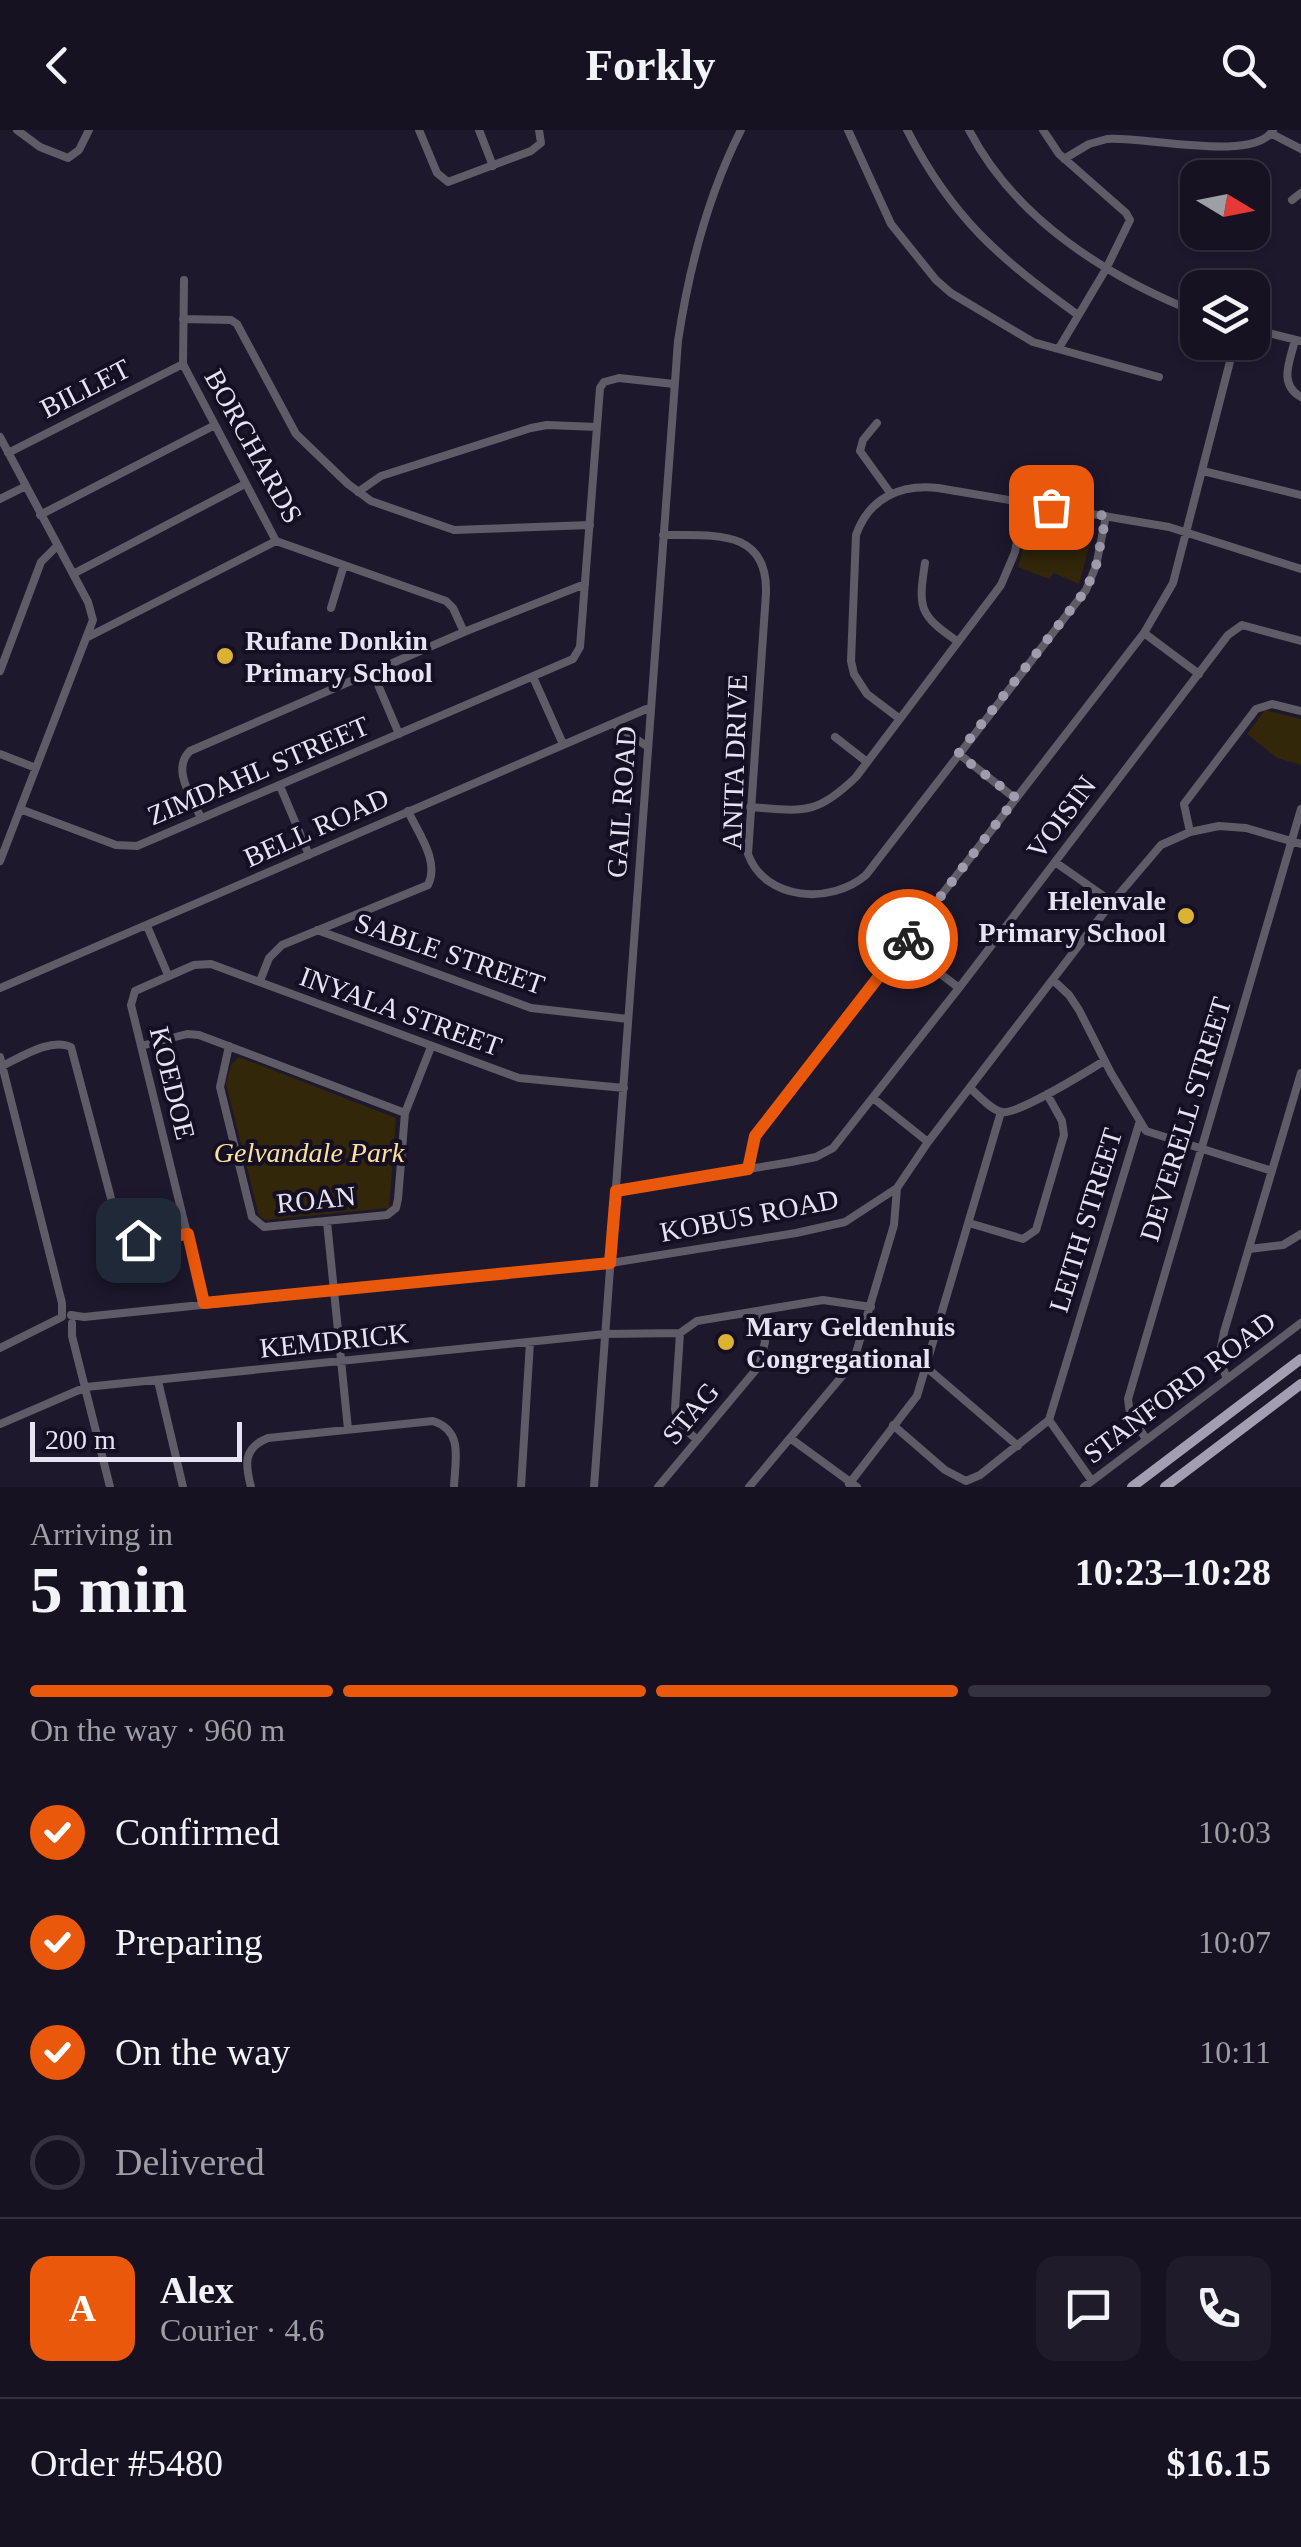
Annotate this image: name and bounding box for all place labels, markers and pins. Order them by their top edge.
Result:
pin [1009,465,1094,550]
place label: Rufane Donkin Primary School [245,625,433,688]
marker: Rufane Donkin Primary School [214,645,236,667]
place label: Helenvale Primary School [979,885,1166,948]
marker: Helenvale Primary School [1175,905,1197,927]
pin [96,1198,181,1283]
place label: Mary Geldenhuis Congregational [746,1311,955,1374]
marker: Mary Geldenhuis Congregational [715,1331,737,1353]

